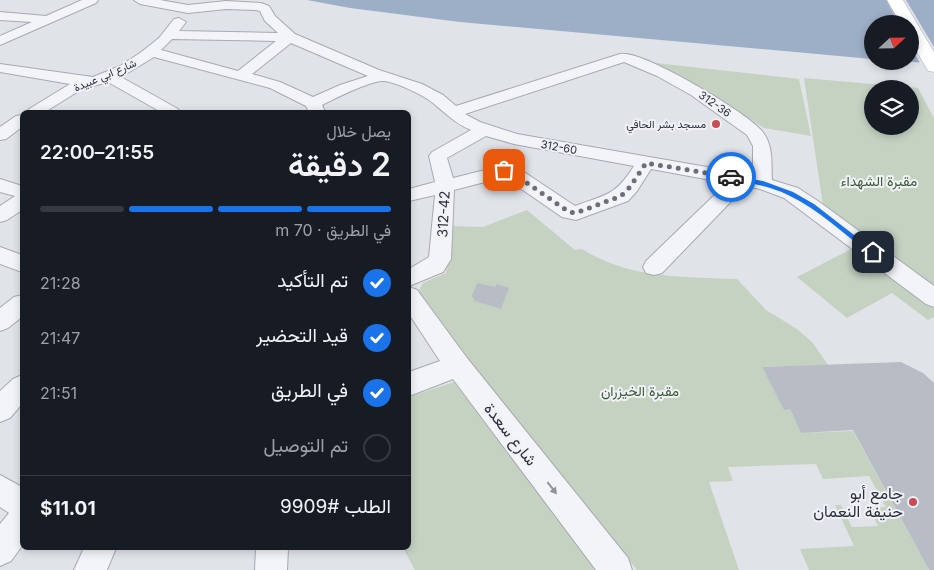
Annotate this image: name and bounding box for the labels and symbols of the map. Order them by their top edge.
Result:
north arrow [864,15,919,70]
street label: شارع ابي عبيدة [72,55,140,97]
street label: 312-36 [696,88,734,120]
place label: مسجد بشر الحافي [626,117,706,134]
marker: مسجد بشر الحافي [710,118,722,130]
street label: 312-60 [540,137,578,157]
pin [483,149,525,191]
courier [706,152,756,202]
park label: مقبرة الشهداء [841,172,917,190]
street label: 312-42 [433,190,453,238]
pin [852,231,894,273]
park label: مقبرة الخيزران [601,382,679,400]
street label: شارع سعدة [479,399,542,471]
one-way arrow [547,481,558,494]
place label: جامع أبو حنيفة النعمان [813,483,903,521]
marker: جامع أبو حنيفة النعمان [907,496,919,508]

